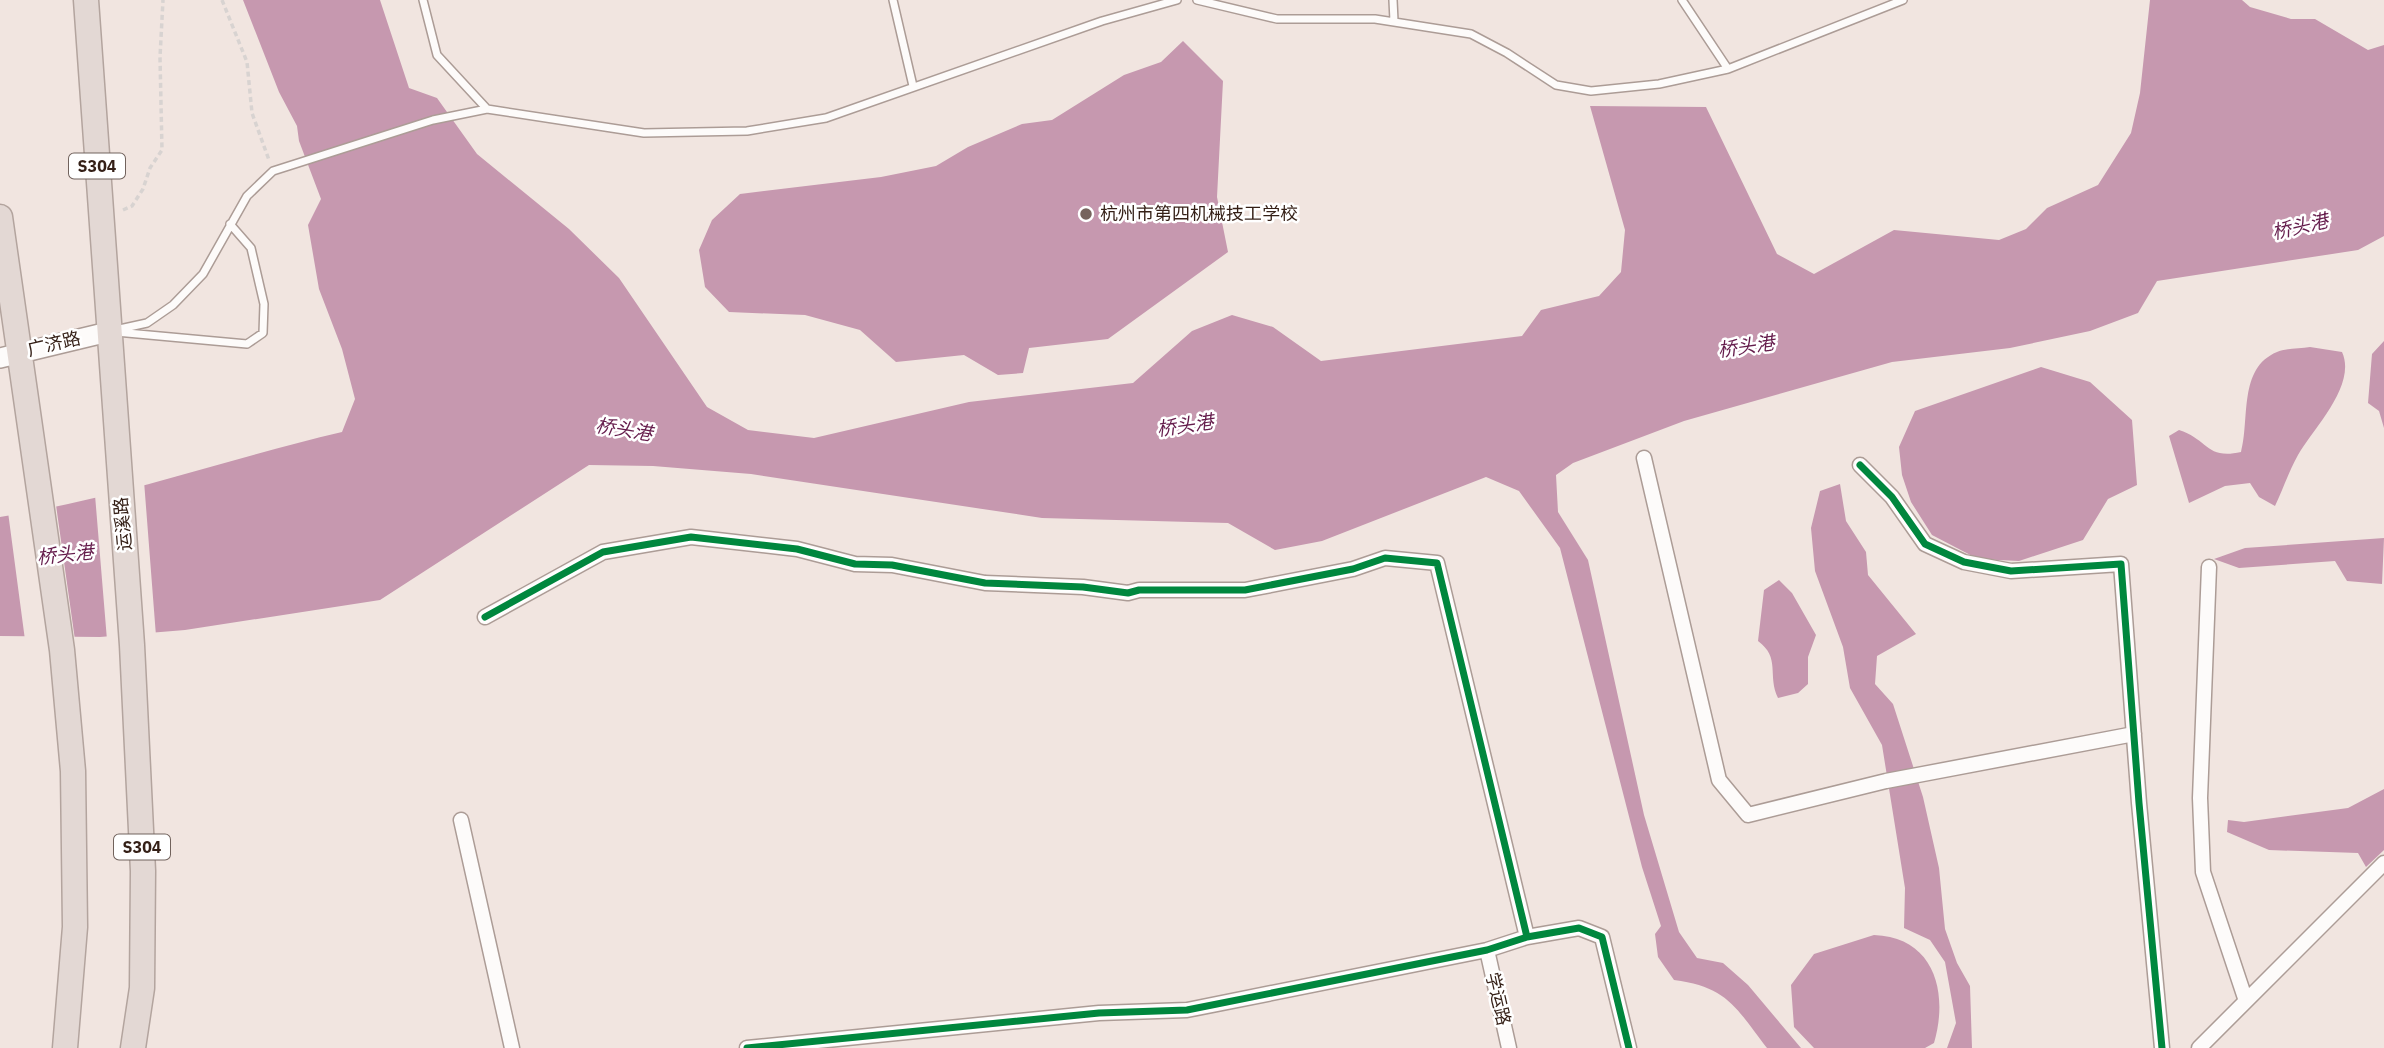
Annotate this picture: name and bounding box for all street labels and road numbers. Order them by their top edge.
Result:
road number: S304 [69,154,125,178]
street label: 广济路 [25,326,83,361]
street label: 运溪路 [109,496,136,552]
road number: S304 [114,834,170,860]
street label: 学运路 [1481,970,1516,1028]

